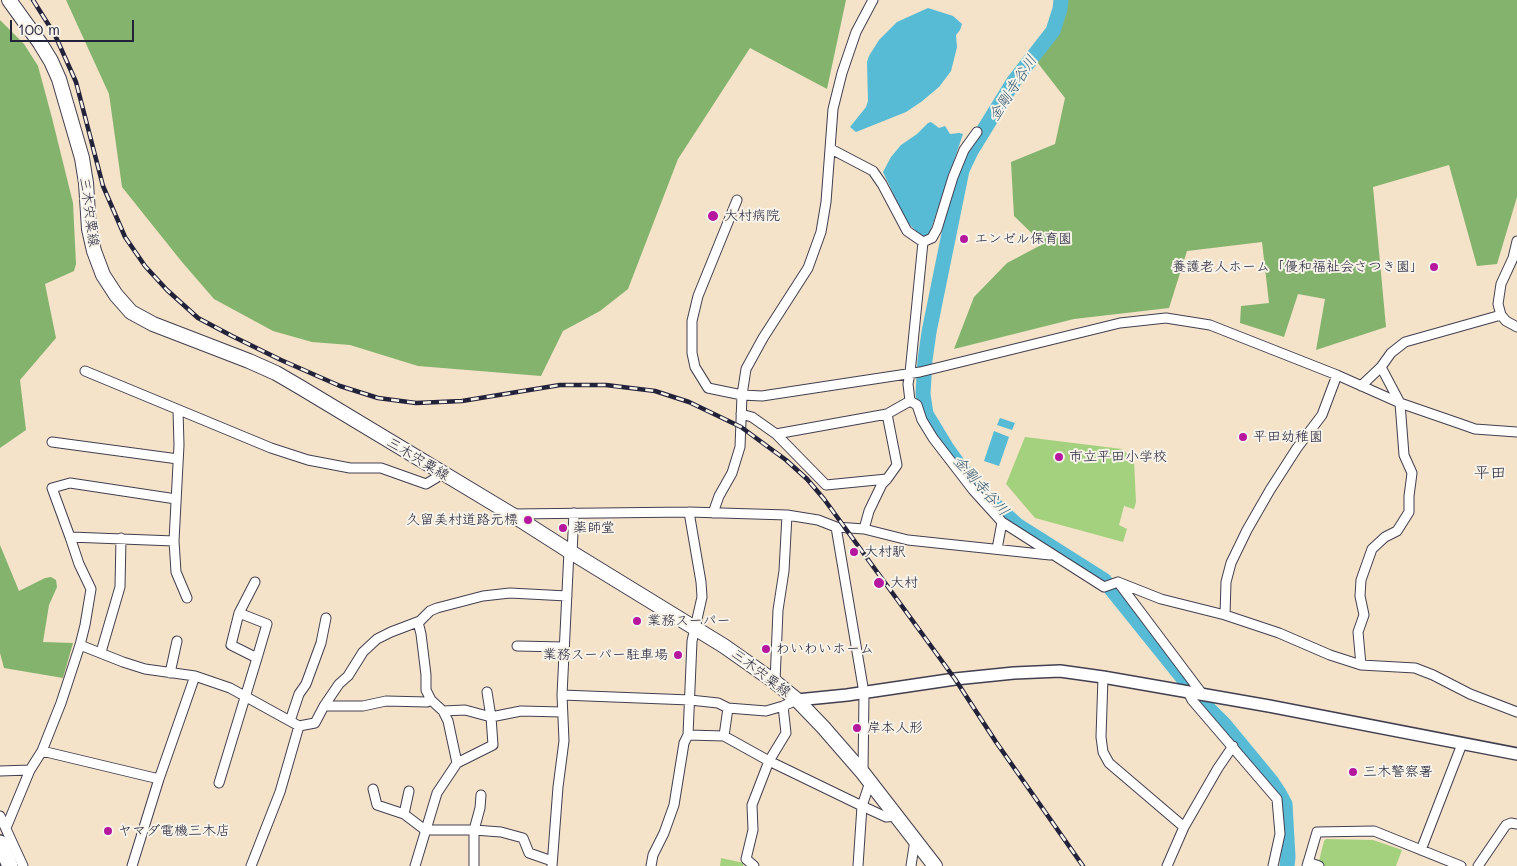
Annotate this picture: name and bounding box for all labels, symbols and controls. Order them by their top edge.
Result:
scale bar [12,10,136,42]
text: 100 m [18,19,60,39]
water label: 金剛寺谷川 [985,52,1041,124]
street label: 三木宍粟線 [76,176,102,248]
place label: 大村病院 [724,208,780,224]
marker: 大村病院 [706,209,720,223]
place label: エンゼル保育園 [974,231,1072,247]
marker: エンゼル保育園 [958,233,970,245]
place label: 養護老人ホーム「優和福祉会さつき園」 [1172,259,1424,275]
marker: 養護老人ホーム「優和福祉会さつき園」 [1428,261,1440,273]
place label: 平田幼稚園 [1253,429,1323,445]
marker: 平田幼稚園 [1237,431,1249,443]
street label: 三木宍粟線 [384,434,452,484]
place label: 市立平田小学校 [1069,449,1167,465]
marker: 市立平田小学校 [1053,451,1065,463]
water label: 金剛寺谷川 [949,452,1013,520]
district label: 平田 [1474,463,1506,483]
place label: 久留美村道路元標 [406,512,518,528]
marker: 久留美村道路元標 [522,514,534,526]
place label: 薬師堂 [573,520,615,536]
marker: 薬師堂 [557,522,569,534]
place label: 大村駅 [864,544,906,560]
marker: 大村駅 [848,546,860,558]
place label: 大村 [890,575,918,591]
marker: 大村 [872,576,886,590]
place label: 業務スーパー [647,613,730,629]
marker: 業務スーパー [631,615,643,627]
place label: わいわいホーム [776,641,874,657]
marker: わいわいホーム [760,643,772,655]
street label: 三木宍粟線 [728,645,794,701]
place label: 業務スーパー駐車場 [543,647,668,663]
marker: 業務スーパー駐車場 [672,649,684,661]
place label: 岸本人形 [867,720,923,736]
marker: 岸本人形 [851,722,863,734]
place label: 三木警察署 [1363,764,1433,780]
marker: 三木警察署 [1347,766,1359,778]
place label: ヤマダ電機三木店 [118,823,230,839]
marker: ヤマダ電機三木店 [102,825,114,837]

